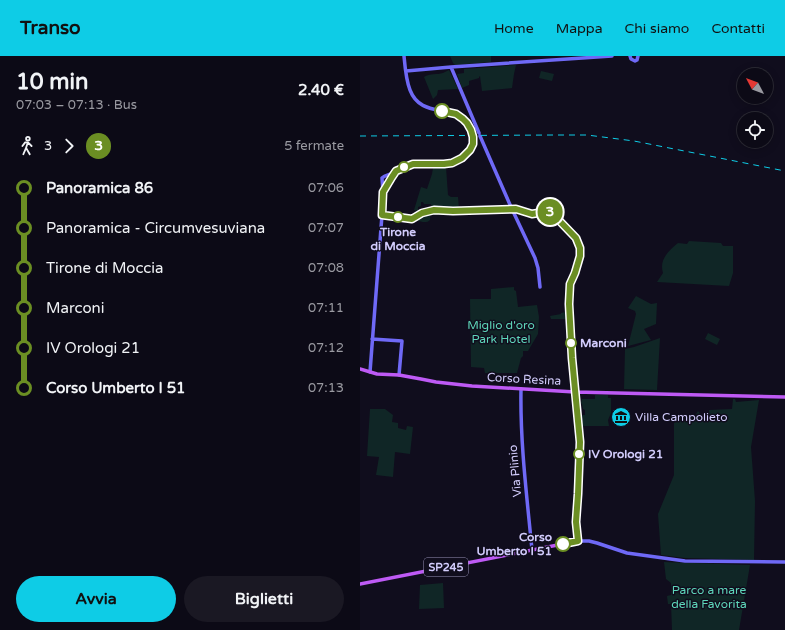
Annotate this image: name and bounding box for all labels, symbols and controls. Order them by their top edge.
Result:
text: Transo [20,17,81,39]
text: Home [494,20,534,37]
text: Mappa [556,20,603,37]
text: Chi siamo [625,20,689,37]
text: Contatti [711,20,765,37]
north arrow [737,68,773,104]
map controls [737,68,773,148]
text: 10 min [16,69,88,95]
text: 2.40 € [298,81,344,99]
text: 07:03 – 07:13 · Bus [16,97,137,113]
unlabelled marker [434,103,450,119]
button: locate [737,112,773,148]
icon: walk [16,135,38,157]
icon: forward [58,135,80,157]
text: 3 [94,137,103,154]
text: 3 [44,138,52,154]
text: 5 fermate [284,138,344,154]
unlabelled marker [398,161,410,173]
text: Panoramica 86 [46,179,153,197]
text: 07:06 [308,180,344,196]
line badge: 3 [537,199,563,225]
text: 3 [546,203,554,220]
marker: Tirone di Moccia [392,211,404,223]
text: Panoramica - Circumvesuviana [46,219,265,237]
text: 07:07 [308,220,344,236]
place label: Tirone di Moccia [371,225,426,253]
text: Tirone di Moccia [46,259,163,277]
text: 07:08 [308,260,344,276]
text: Marconi [46,299,104,317]
text: 07:11 [308,300,344,316]
park label: Miglio d'oro Park Hotel [467,318,535,346]
place label: Marconi [580,336,627,350]
marker: Marconi [565,337,577,349]
text: IV Orologi 21 [46,339,140,357]
text: 07:12 [308,340,344,356]
street label: Corso Resina [487,370,561,388]
text: Corso Umberto I 51 [46,379,186,397]
text: 07:13 [308,380,344,396]
museum icon: Villa Campolieto [610,406,632,428]
place label: Villa Campolieto [635,410,728,424]
street label: Via Plinio [506,444,524,498]
place label: IV Orologi 21 [588,447,663,462]
marker: IV Orologi 21 [573,448,585,460]
place label: Corso Umberto I 51 [477,530,552,558]
marker: Corso Umberto I 51 [555,536,571,552]
road number: SP245 [424,558,468,576]
button: Avvia [16,576,176,622]
button: Biglietti [184,576,344,622]
park label: Parco a mare della Favorita [671,583,747,611]

